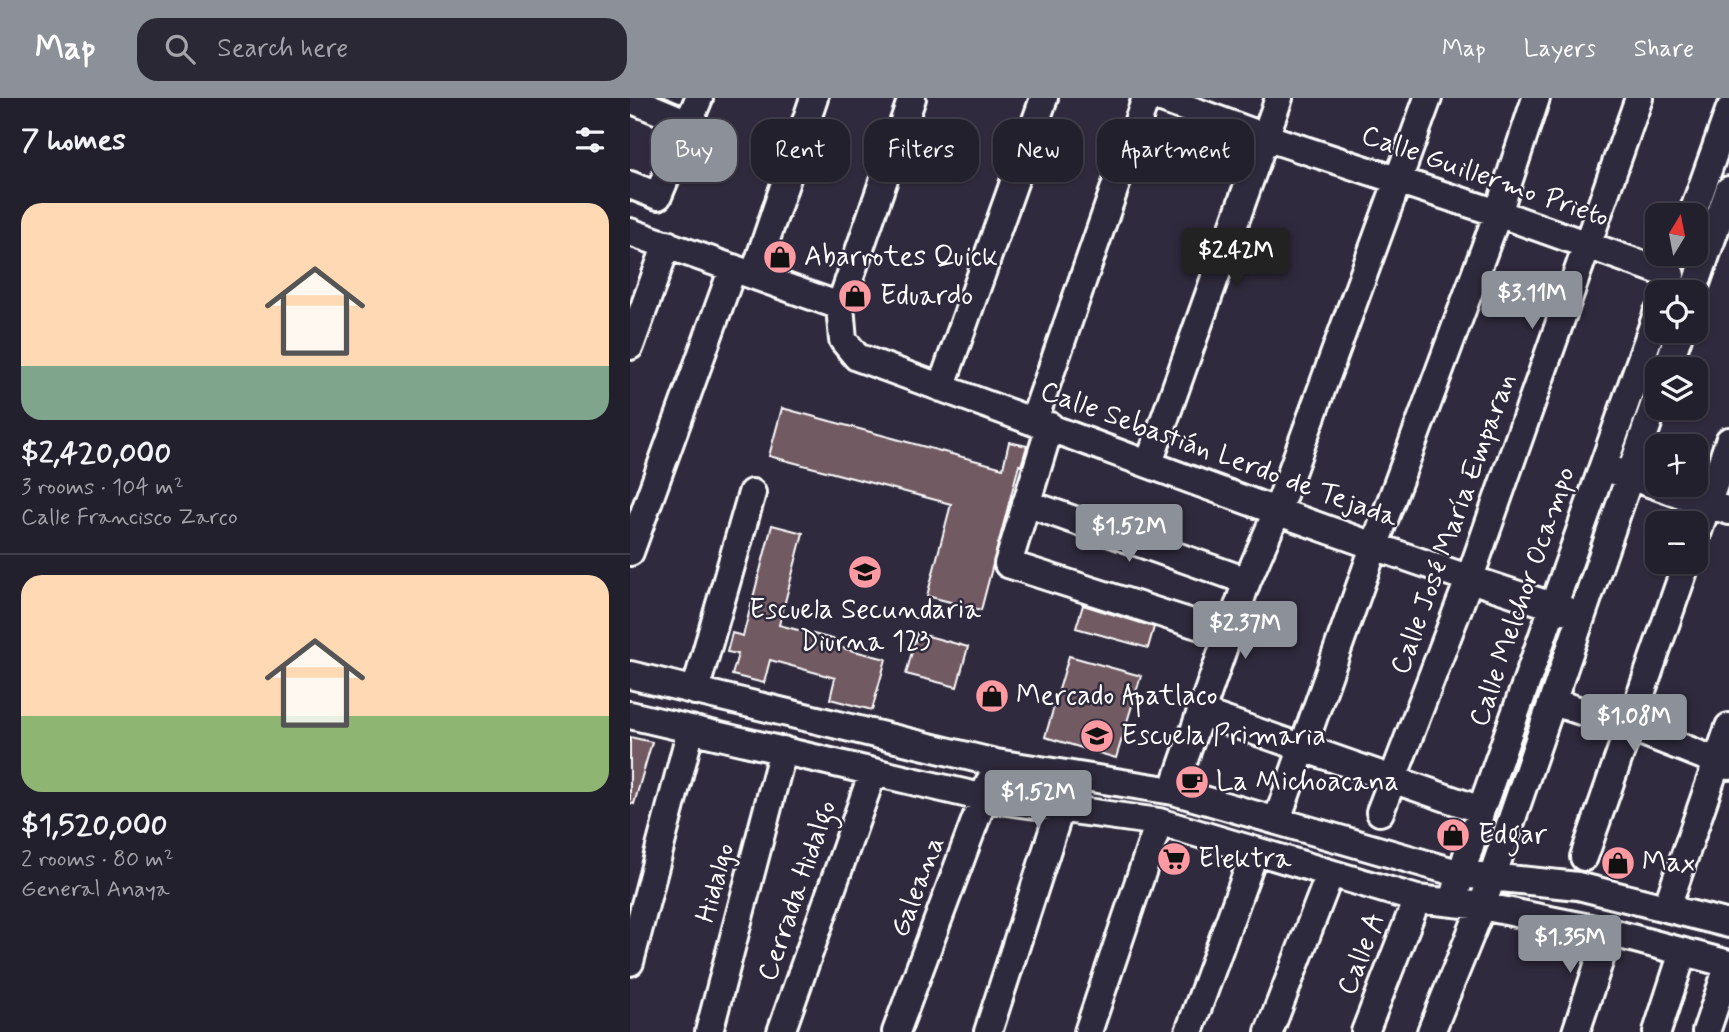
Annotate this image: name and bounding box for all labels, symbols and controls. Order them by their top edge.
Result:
search box [137,18,627,81]
text: Map [35,27,95,71]
icon: search [161,30,199,68]
text: Search here [217,32,348,66]
text: Map [1442,34,1486,65]
text: Layers [1524,34,1596,65]
text: Share [1634,34,1694,65]
street label: Calle Guillermo Prieto [1356,117,1614,237]
chip: Buy [651,119,737,182]
chip: Rent [751,119,850,182]
chip: Filters [864,119,979,182]
chip: New [993,119,1083,182]
chip: Apartment [1097,119,1254,182]
text: 7 homes [21,121,126,160]
icon: filters [571,121,609,159]
north arrow [1645,203,1708,266]
map controls [1645,203,1708,574]
pin: $2.42M [1179,228,1293,288]
text: $2.42M [1198,236,1274,266]
shop icon: Abarrotes Quick [761,238,799,276]
place label: Abarrotes Quick [804,239,998,276]
icon: home [252,248,378,374]
pin: $3.11M [1475,272,1589,331]
shop icon: Eduardo [836,277,874,315]
place label: Eduardo [880,278,973,315]
text: $3.11M [1497,279,1567,309]
button: locate [1645,280,1708,343]
button: layers [1645,357,1708,420]
street label: Calle José María Emparan [1382,368,1526,680]
street label: Calle Sebastián Lerdo de Tejada [1035,373,1403,537]
text: $2,420,000 [21,434,171,473]
button: + [1645,434,1708,497]
street label: Calle Melchor Ocampo [1461,462,1585,732]
text: 3 rooms · 104 m² [21,473,184,503]
text: Calle Francisco Zarco [21,503,238,533]
pin: $1.52M [1072,504,1186,564]
button: − [1645,511,1708,574]
text: $1.52M [1092,512,1166,542]
school or university icon: Escuela Secundaria Diurna 123 [846,553,884,591]
place label: Escuela Secundaria Diurna 123 [749,592,981,661]
pin: $2.37M [1188,602,1302,661]
text: $2.37M [1209,609,1281,639]
icon: home [252,620,378,746]
shop icon: Mercado Apatlaco [973,677,1011,715]
place label: Mercado Apatlaco [1016,678,1218,718]
pin: $1.08M [1577,694,1691,754]
text: $1.08M [1597,702,1671,732]
school or university icon: Escuela Primaria [1078,717,1116,755]
place label: Escuela Primaria [1121,718,1326,755]
cafe icon: La Michoacana [1173,763,1211,801]
place label: La Michoacana [1216,764,1399,801]
pin: $1.52M [981,770,1095,830]
text: $1.52M [1001,778,1075,808]
street label: Cerrada Hidalgo [750,796,849,987]
text: $1,520,000 [21,806,168,845]
shop icon: Edgar [1434,816,1472,854]
place label: Edgar [1478,817,1548,857]
street label: Galeana [882,831,954,943]
street label: Hidalgo [688,839,744,927]
supermarket icon: Elektra [1155,840,1193,878]
place label: Elektra [1198,841,1292,878]
shop icon: Max [1599,844,1637,882]
text: 2 rooms · 80 m² [21,845,174,875]
place label: Max [1642,845,1695,882]
text: General Anaya [21,875,170,905]
street label: Calle A [1329,907,1395,1001]
pin: $1.35M [1513,916,1627,975]
text: $1.35M [1534,923,1606,953]

